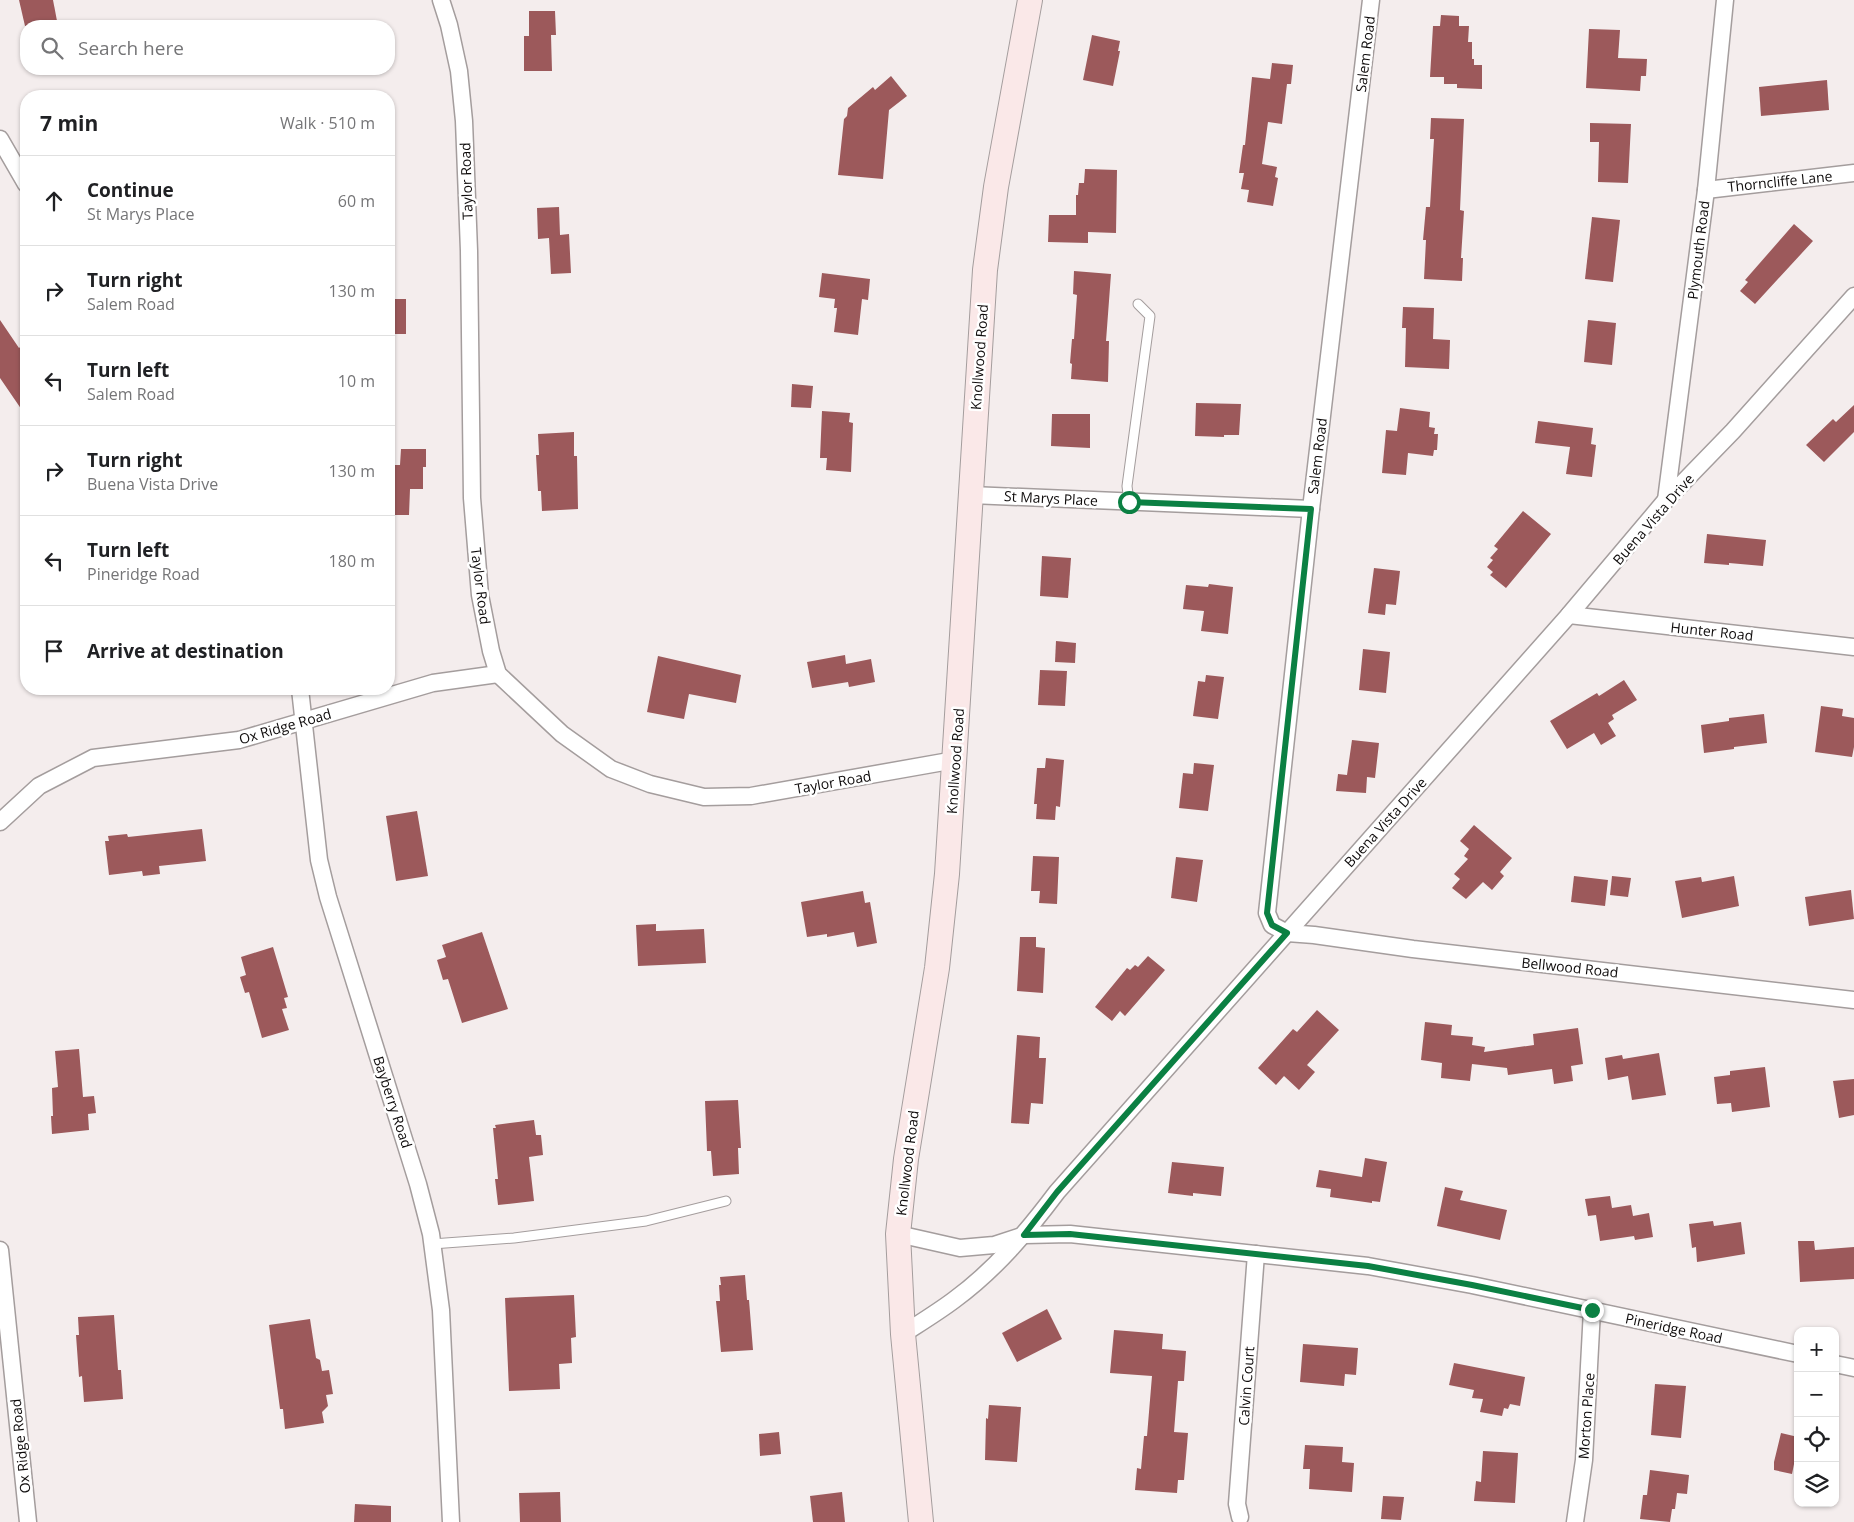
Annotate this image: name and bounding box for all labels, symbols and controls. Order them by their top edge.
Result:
street label: Salem Road [1351,15,1379,93]
search box [20,20,395,75]
icon: search [38,34,66,62]
text: Search here [78,35,184,61]
text: 7 min [40,109,98,137]
text: Walk · 510 m [280,112,375,134]
street label: Taylor Road [455,142,477,220]
street label: Thorncliffe Lane [1727,166,1833,196]
text: Continue [87,177,174,203]
icon: ahead [40,187,68,215]
text: 60 m [338,190,375,212]
street label: Plymouth Road [1683,199,1713,301]
text: St Marys Place [87,203,194,225]
text: Turn right [87,267,182,293]
icon: right [40,277,68,305]
text: 130 m [329,280,375,302]
text: Salem Road [87,293,175,315]
street label: Knollwood Road [966,303,992,411]
text: Turn left [87,357,169,383]
icon: left [40,367,68,395]
text: 10 m [338,370,375,392]
text: Salem Road [87,383,175,405]
street label: Salem Road [1303,417,1331,495]
text: Turn right [87,447,182,473]
icon: right [40,457,68,485]
text: 130 m [329,460,375,482]
street label: Buena Vista Drive [1608,469,1698,569]
text: Buena Vista Drive [87,473,218,495]
street label: St Marys Place [1004,486,1099,510]
route start [1118,491,1141,514]
text: Turn left [87,537,169,563]
icon: left [40,547,68,575]
street label: Taylor Road [467,547,495,625]
text: 180 m [329,550,375,572]
text: Pineridge Road [87,563,200,585]
street label: Hunter Road [1670,617,1754,645]
icon: arrive [40,637,68,665]
text: Arrive at destination [87,638,284,664]
street label: Ox Ridge Road [237,704,333,748]
street label: Knollwood Road [942,707,968,815]
street label: Taylor Road [793,766,873,798]
street label: Buena Vista Drive [1340,773,1431,871]
street label: Bellwood Road [1521,952,1619,982]
street label: Bayberry Road [369,1054,417,1150]
street label: Knollwood Road [891,1109,923,1217]
route end [1581,1299,1604,1322]
street label: Pineridge Road [1624,1308,1724,1348]
map controls [1794,1327,1839,1507]
button: + [1794,1327,1839,1372]
street label: Calvin Court [1234,1346,1258,1426]
street label: Morton Place [1573,1372,1599,1460]
button: − [1794,1372,1839,1417]
street label: Ox Ridge Road [6,1398,34,1494]
button: locate [1794,1417,1839,1462]
button: layers [1794,1462,1839,1507]

